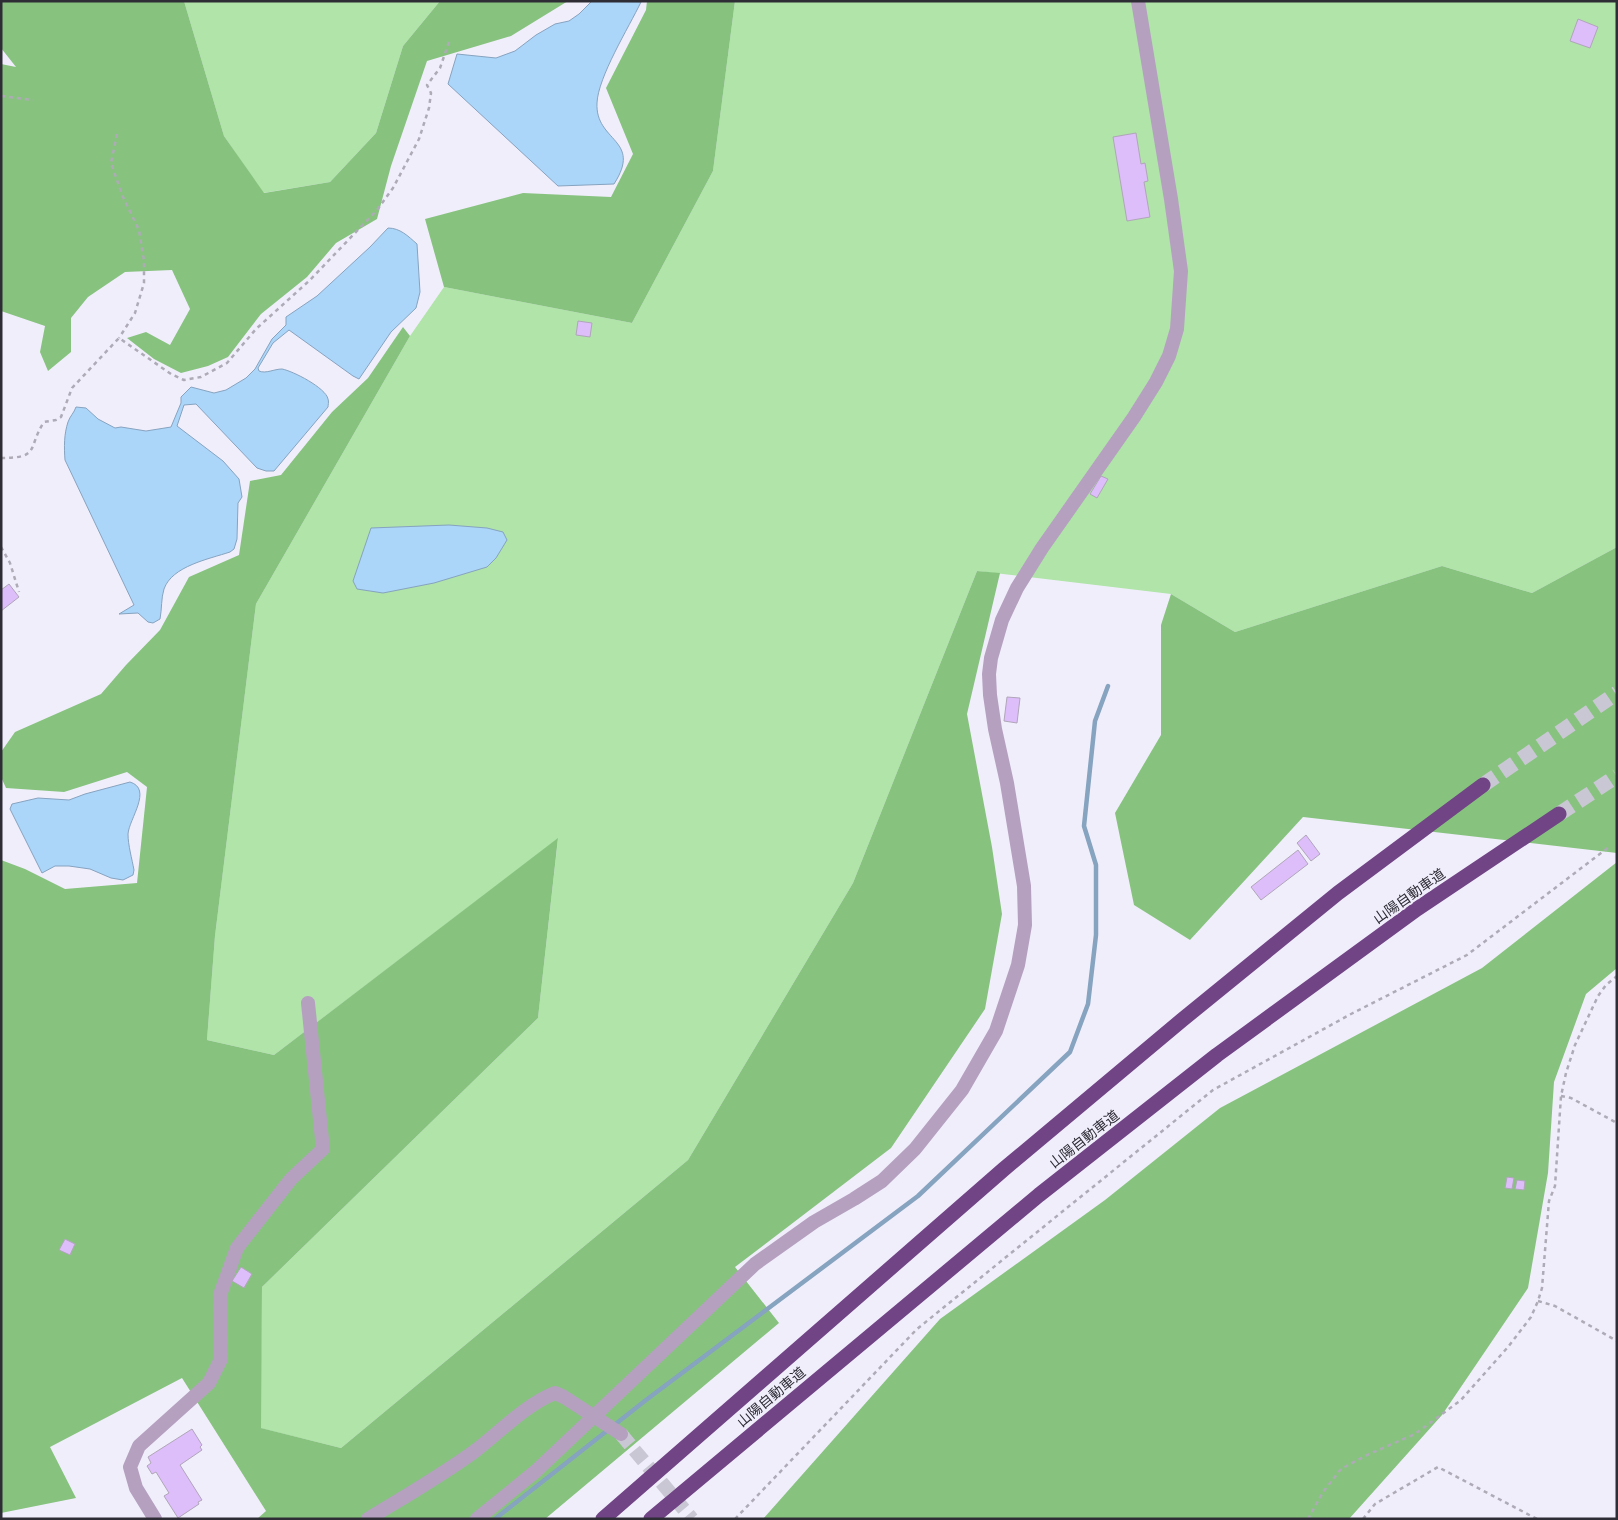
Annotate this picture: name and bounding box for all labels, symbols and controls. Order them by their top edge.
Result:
street label: 山陽自動車道 [1369,865,1449,927]
street label: 山陽自動車道 [1045,1106,1123,1172]
street label: 山陽自動車道 [733,1363,809,1431]

